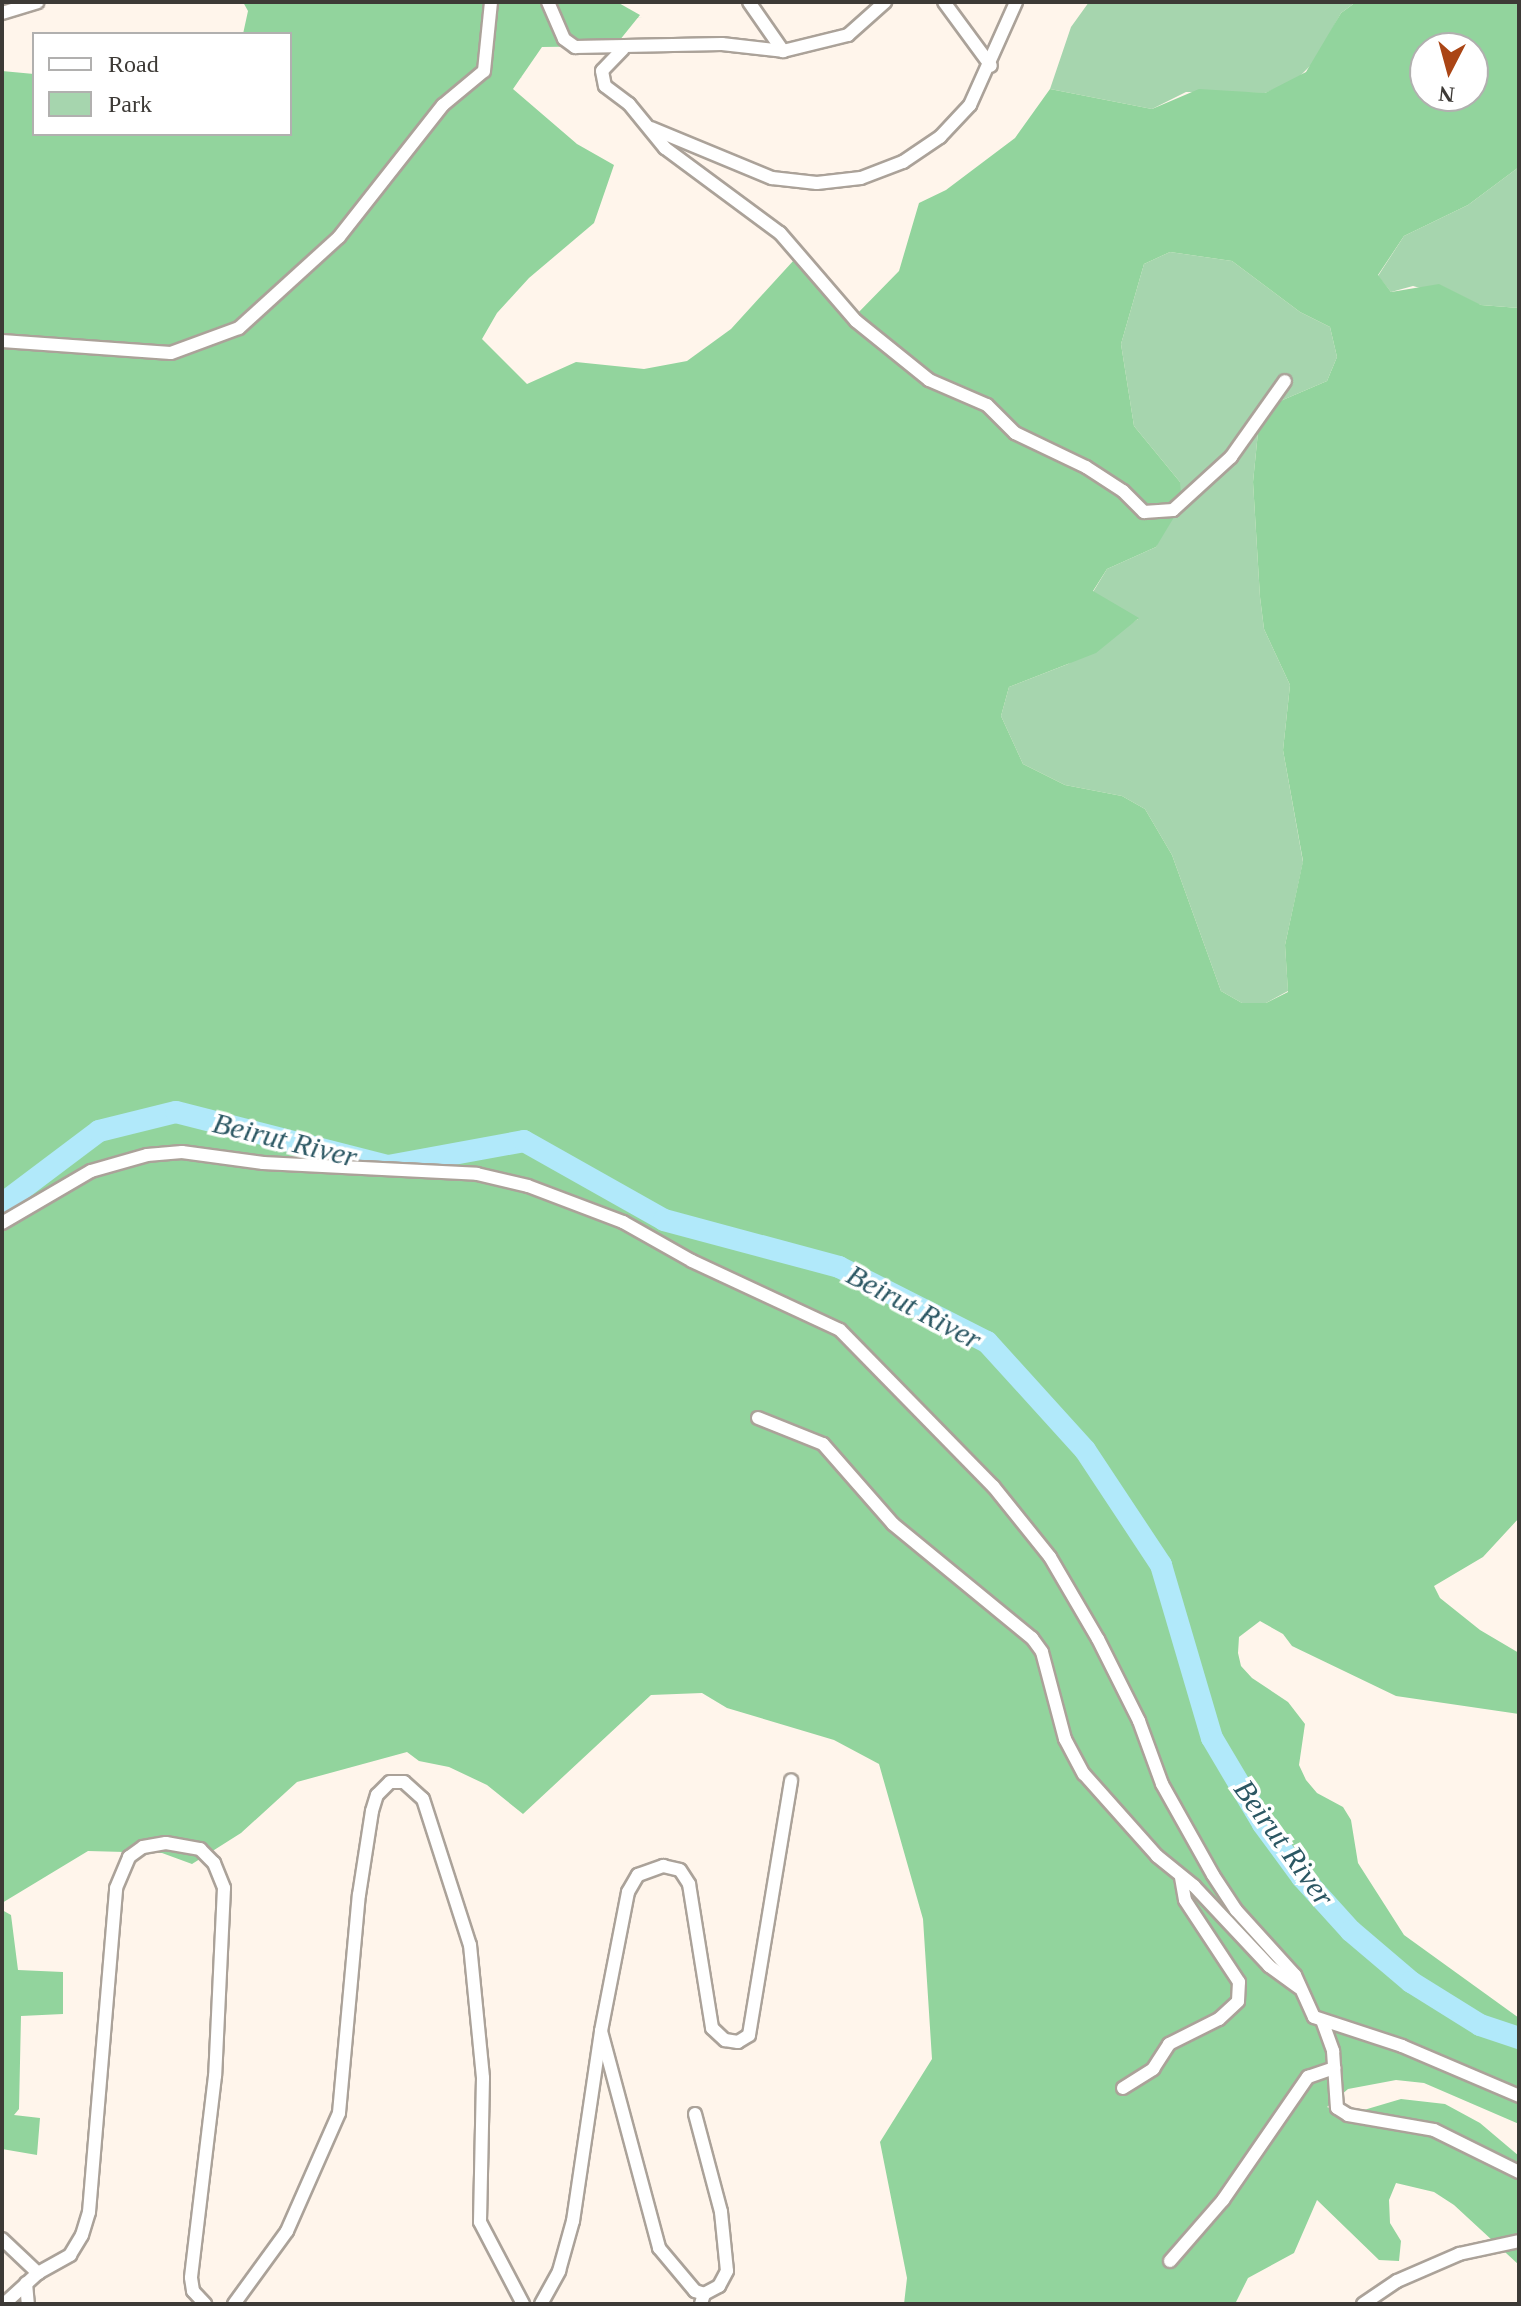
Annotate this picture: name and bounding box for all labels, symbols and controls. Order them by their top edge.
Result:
legend [32,32,292,136]
north arrow [1409,32,1489,112]
text: Road [108,51,159,77]
text: N [1437,81,1456,108]
text: Park [108,91,152,117]
water label: Beirut River [209,1105,361,1175]
water label: Beirut River [840,1256,988,1358]
water label: Beirut River [1226,1773,1342,1913]

